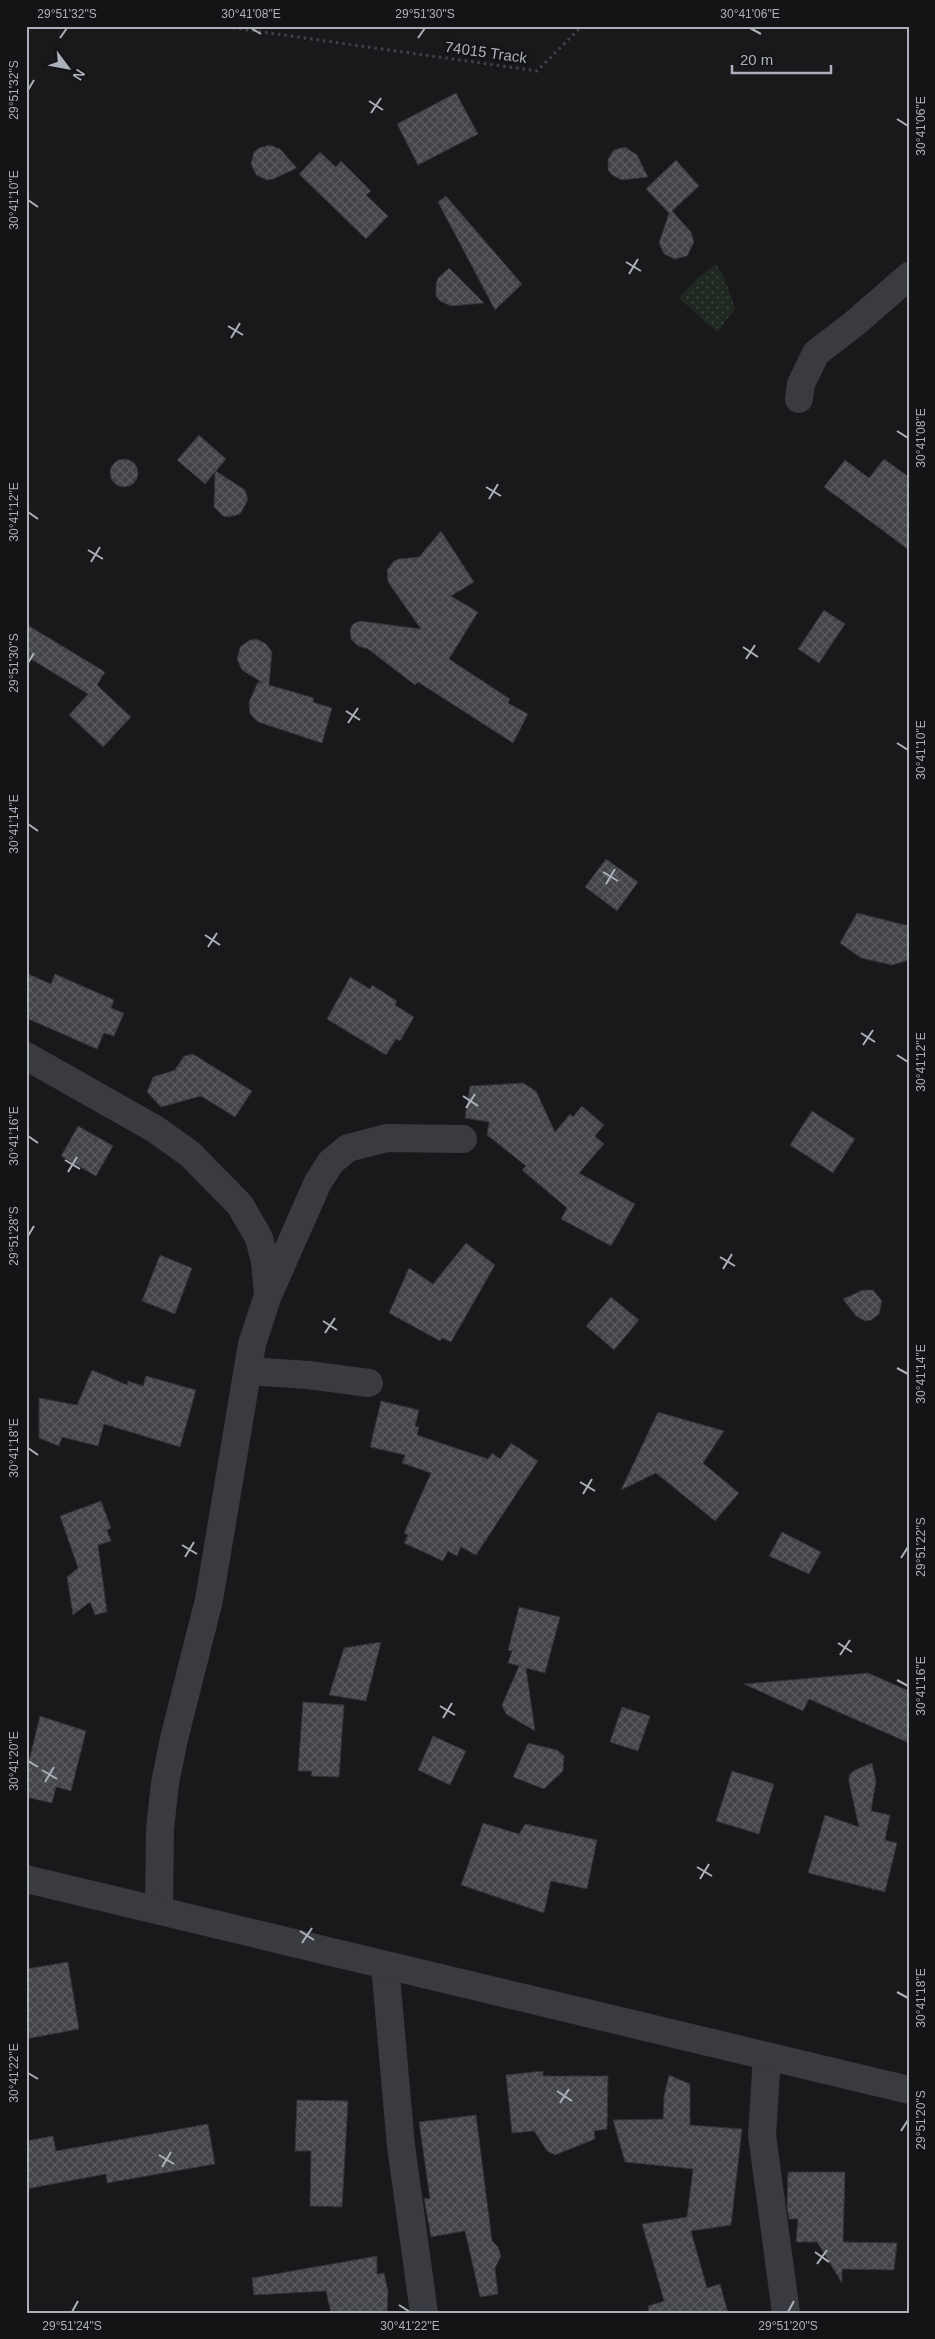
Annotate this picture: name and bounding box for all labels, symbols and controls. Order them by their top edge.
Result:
text: 29°51'32"S [37,7,97,21]
text: 30°41'08"E [221,7,281,21]
text: 29°51'30"S [395,7,455,21]
text: 30°41'06"E [720,7,780,21]
street label: 74015 Track [444,38,529,66]
north arrow [42,42,92,92]
scale bar [732,42,831,74]
text: 20 m [740,51,773,68]
text: 29°51'32"S [7,60,21,120]
text: N [70,66,88,83]
text: 30°41'06"E [914,96,928,156]
text: 30°41'10"E [7,170,21,230]
text: 30°41'08"E [914,408,928,468]
text: 30°41'12"E [7,482,21,542]
text: 29°51'30"S [7,633,21,693]
text: 30°41'10"E [914,720,928,780]
text: 30°41'14"E [7,794,21,854]
text: 30°41'12"E [914,1032,928,1092]
text: 30°41'16"E [7,1106,21,1166]
text: 29°51'28"S [7,1206,21,1266]
text: 30°41'14"E [914,1344,928,1404]
text: 30°41'18"E [7,1418,21,1478]
text: 29°51'22"S [914,1517,928,1577]
text: 30°41'16"E [914,1656,928,1716]
text: 30°41'20"E [7,1731,21,1791]
text: 30°41'18"E [914,1968,928,2028]
text: 30°41'22"E [7,2043,21,2103]
text: 29°51'20"S [914,2090,928,2150]
text: 29°51'24"S [42,2319,102,2333]
text: 30°41'22"E [380,2319,440,2333]
text: 29°51'20"S [758,2319,818,2333]

